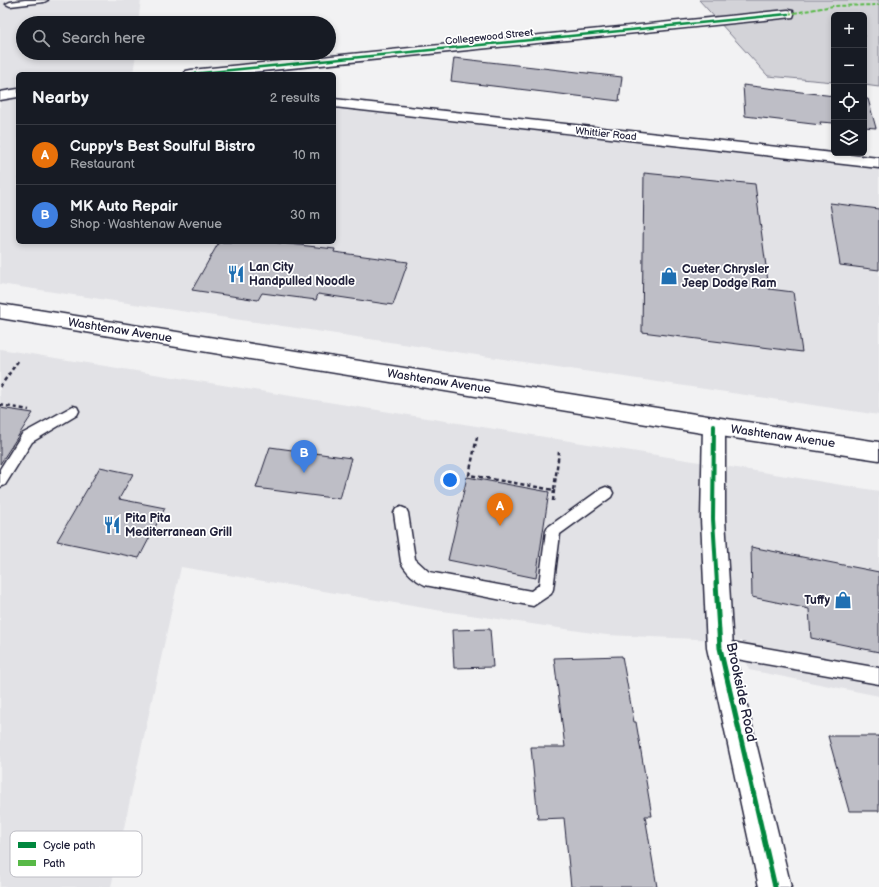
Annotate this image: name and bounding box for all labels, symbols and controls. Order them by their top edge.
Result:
map controls [831,12,867,156]
button: + [831,12,867,48]
search box [16,16,336,60]
street label: Collegewood Street [444,26,534,48]
icon: search [30,27,52,49]
text: Search here [62,29,145,48]
button: − [831,48,867,84]
button: locate [831,84,867,120]
text: Nearby [32,88,89,108]
text: 2 results [270,90,320,106]
button: layers [831,120,867,156]
street label: Whittier Road [575,125,637,143]
text: Cuppy's Best Soulful Bistro [70,137,255,156]
text: A [41,147,49,163]
text: 10 m [293,147,320,163]
text: Restaurant [70,156,135,172]
text: MK Auto Repair [70,197,178,216]
text: B [40,207,50,223]
text: 30 m [290,207,320,223]
text: Shop · Washtenaw Avenue [70,216,222,232]
place label: Lan City Handpulled Noodle [249,260,355,289]
place label: Cueter Chrysler Jeep Dodge Ram [682,262,776,291]
restaurant icon: Lan City Handpulled Noodle [226,264,246,284]
shop icon: Cueter Chrysler Jeep Dodge Ram [659,266,679,286]
street label: Washtenaw Avenue [67,315,173,346]
street label: Washtenaw Avenue [386,366,492,397]
street label: Washtenaw Avenue [730,422,836,451]
pin: B [291,440,317,473]
your location [440,470,460,490]
pin: A [487,493,513,526]
place label: Pita Pita Mediterranean Grill [125,511,232,540]
restaurant icon: Pita Pita Mediterranean Grill [102,515,122,535]
shop icon: Tuffy [833,590,853,610]
place label: Tuffy [804,593,831,608]
street label: Brookside Road [723,641,760,743]
legend [10,831,142,877]
text: Cycle path [43,839,95,852]
text: Path [43,857,65,870]

